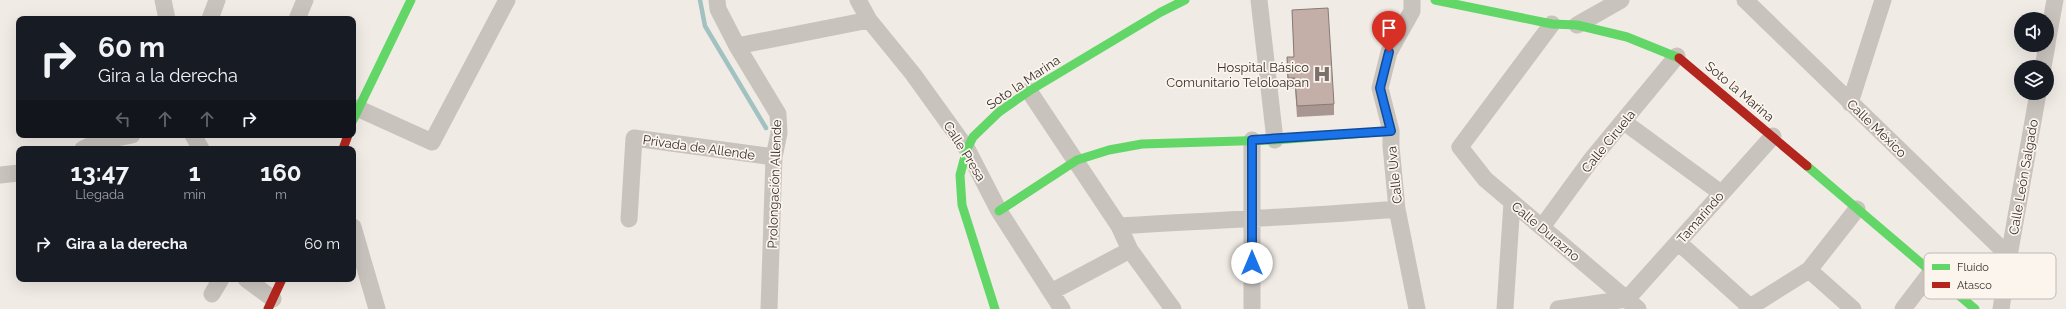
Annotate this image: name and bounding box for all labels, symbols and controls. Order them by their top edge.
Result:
pin [1372,11,1406,52]
map controls [2014,12,2054,100]
button: sound [2014,12,2054,52]
icon: arrive [1378,17,1400,39]
text: 60 m [98,31,165,64]
icon: right [32,32,84,84]
street label: Soto la Marina [984,52,1063,112]
street label: Soto la Marina [1702,58,1777,125]
place label: Hospital Básico Comunitario Teloloapan [1166,60,1309,90]
button: layers [2014,60,2054,100]
hospital icon: Hospital Básico Comunitario Teloloapan [1312,64,1332,84]
text: Gira a la derecha [98,65,238,86]
street label: Calle México [1844,96,1910,161]
street label: Calle Ciruela [1579,107,1638,176]
icon: left [112,108,134,130]
icon: ahead [154,108,176,130]
icon: ahead [196,108,218,130]
icon: right [238,108,260,130]
street label: Calle León Salgado [2006,118,2041,236]
street label: Prolongación Allende [765,119,784,249]
street label: Calle Presa [940,119,989,184]
street label: Privada de Allende [642,132,756,163]
street label: Calle Uva [1384,145,1405,204]
text: 13:47 [71,158,129,187]
text: 1 [189,158,201,187]
text: 160 [260,158,301,187]
text: Llegada [75,187,124,202]
text: min [183,187,206,202]
text: m [275,187,287,202]
street label: Tamarindo [1674,188,1727,246]
street label: Calle Durazno [1509,199,1583,264]
icon: right [32,233,54,255]
text: Gira a la derecha [66,235,187,253]
text: 60 m [304,235,340,253]
position arrow [1231,242,1273,284]
legend [1924,253,2056,299]
text: Fluido [1957,261,1989,274]
text: Atasco [1957,279,1992,292]

